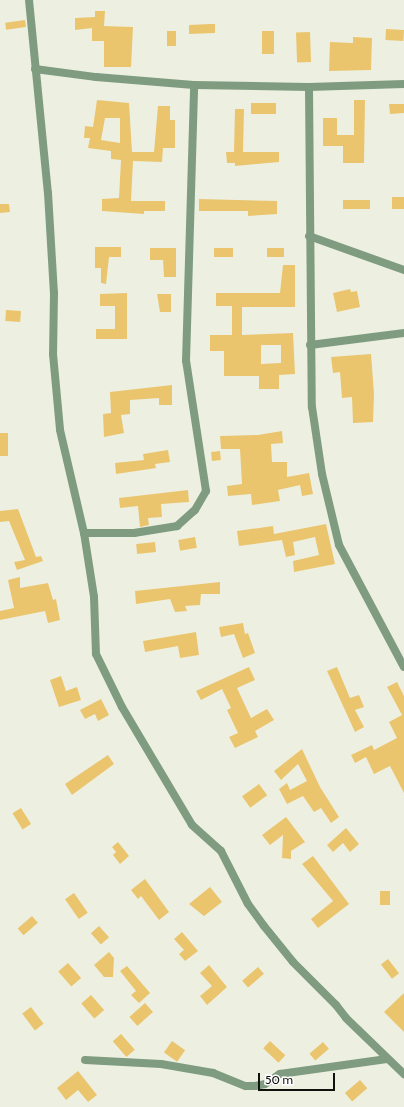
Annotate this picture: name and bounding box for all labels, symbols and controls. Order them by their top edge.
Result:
scale bar [260,1065,337,1091]
text: 50 m [265,1072,293,1087]

